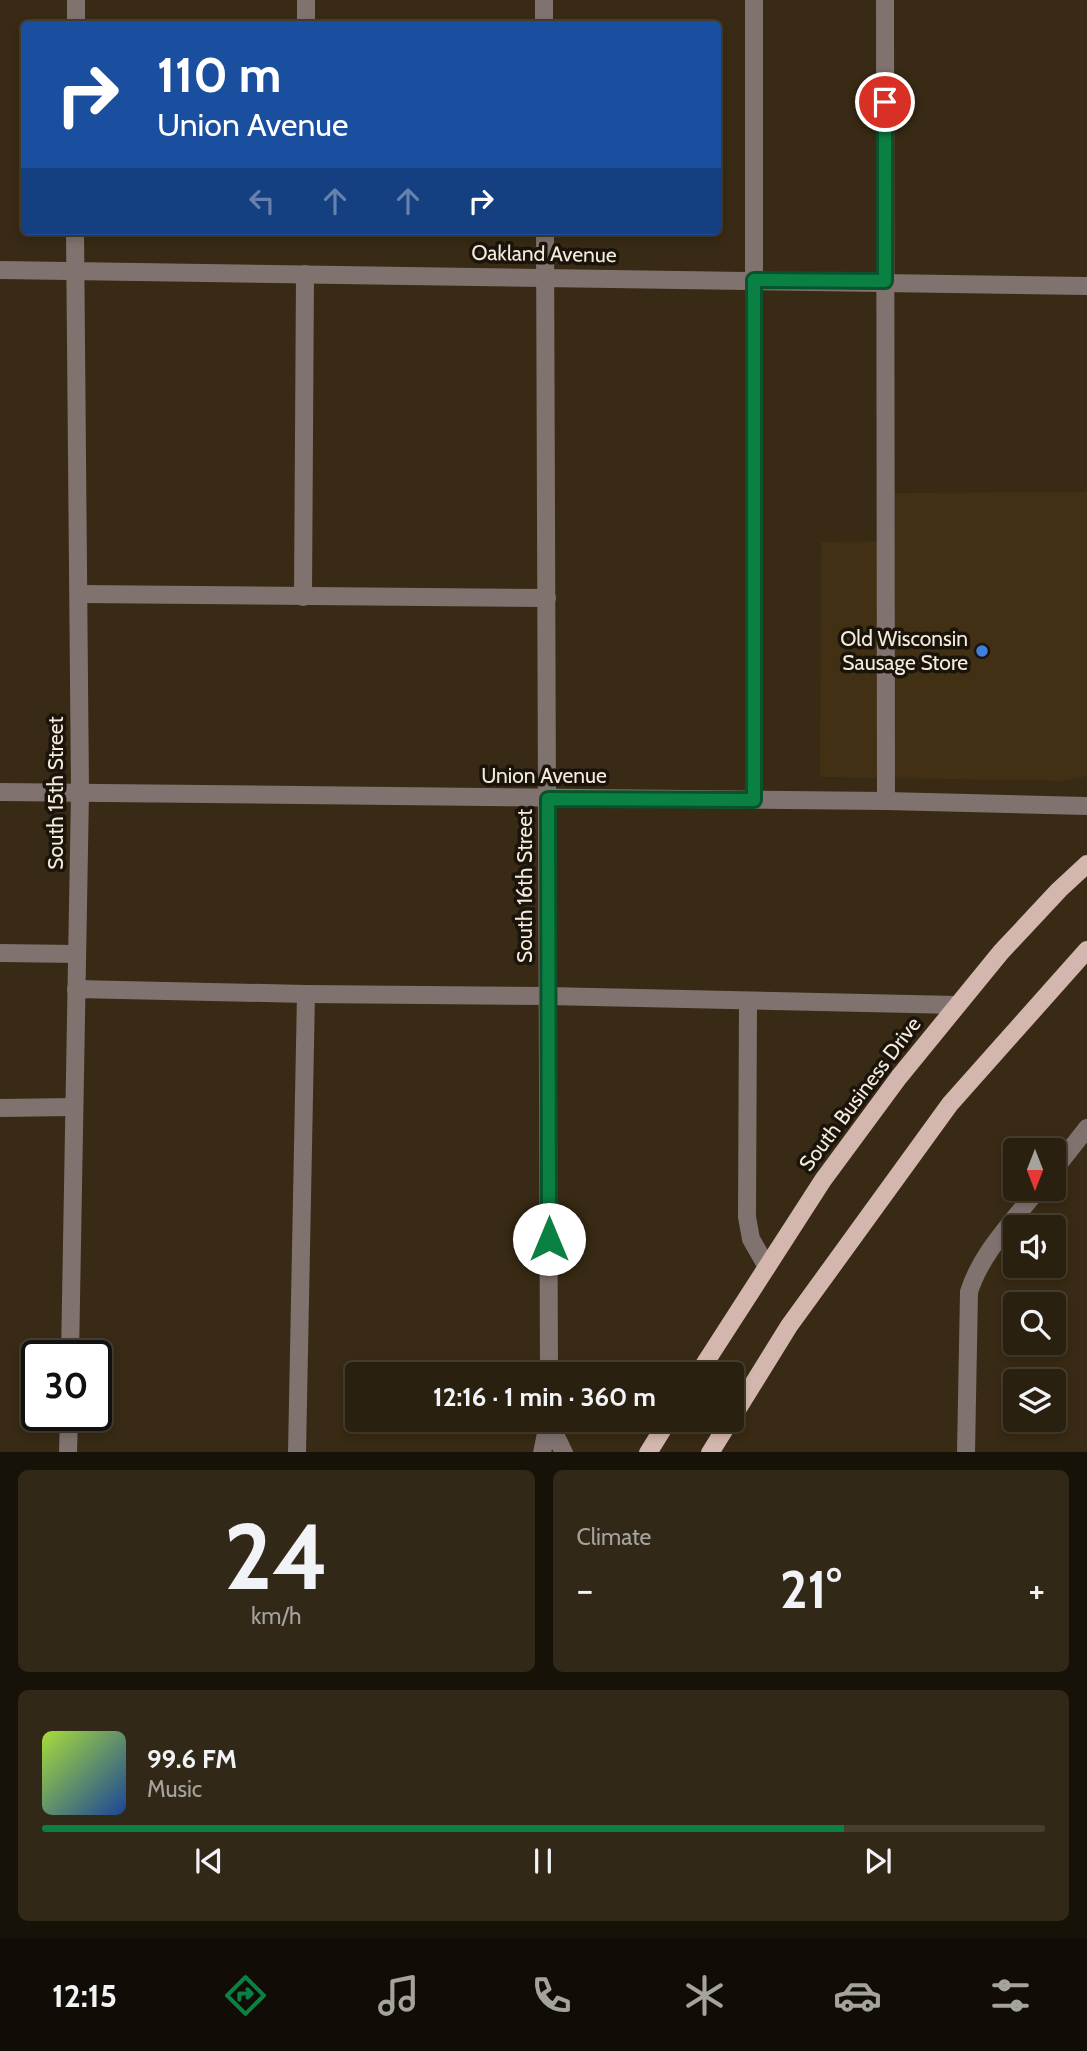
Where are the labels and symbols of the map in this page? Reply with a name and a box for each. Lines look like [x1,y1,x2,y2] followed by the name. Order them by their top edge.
[855,72,915,132] pin
[471,240,617,267] street label: Oakland Avenue
[840,626,968,675] place label: Old Wisconsin Sausage Store
[974,643,990,659] marker: Old Wisconsin Sausage Store
[43,716,68,870] street label: South 15th Street
[481,763,607,788] street label: Union Avenue
[512,809,537,963] street label: South 16th Street
[794,1012,926,1176] street label: South Business Drive
[1003,1138,1066,1200] north arrow
[512,1202,586,1276] position arrow
[21,1340,112,1431] speed limit sign: 30

